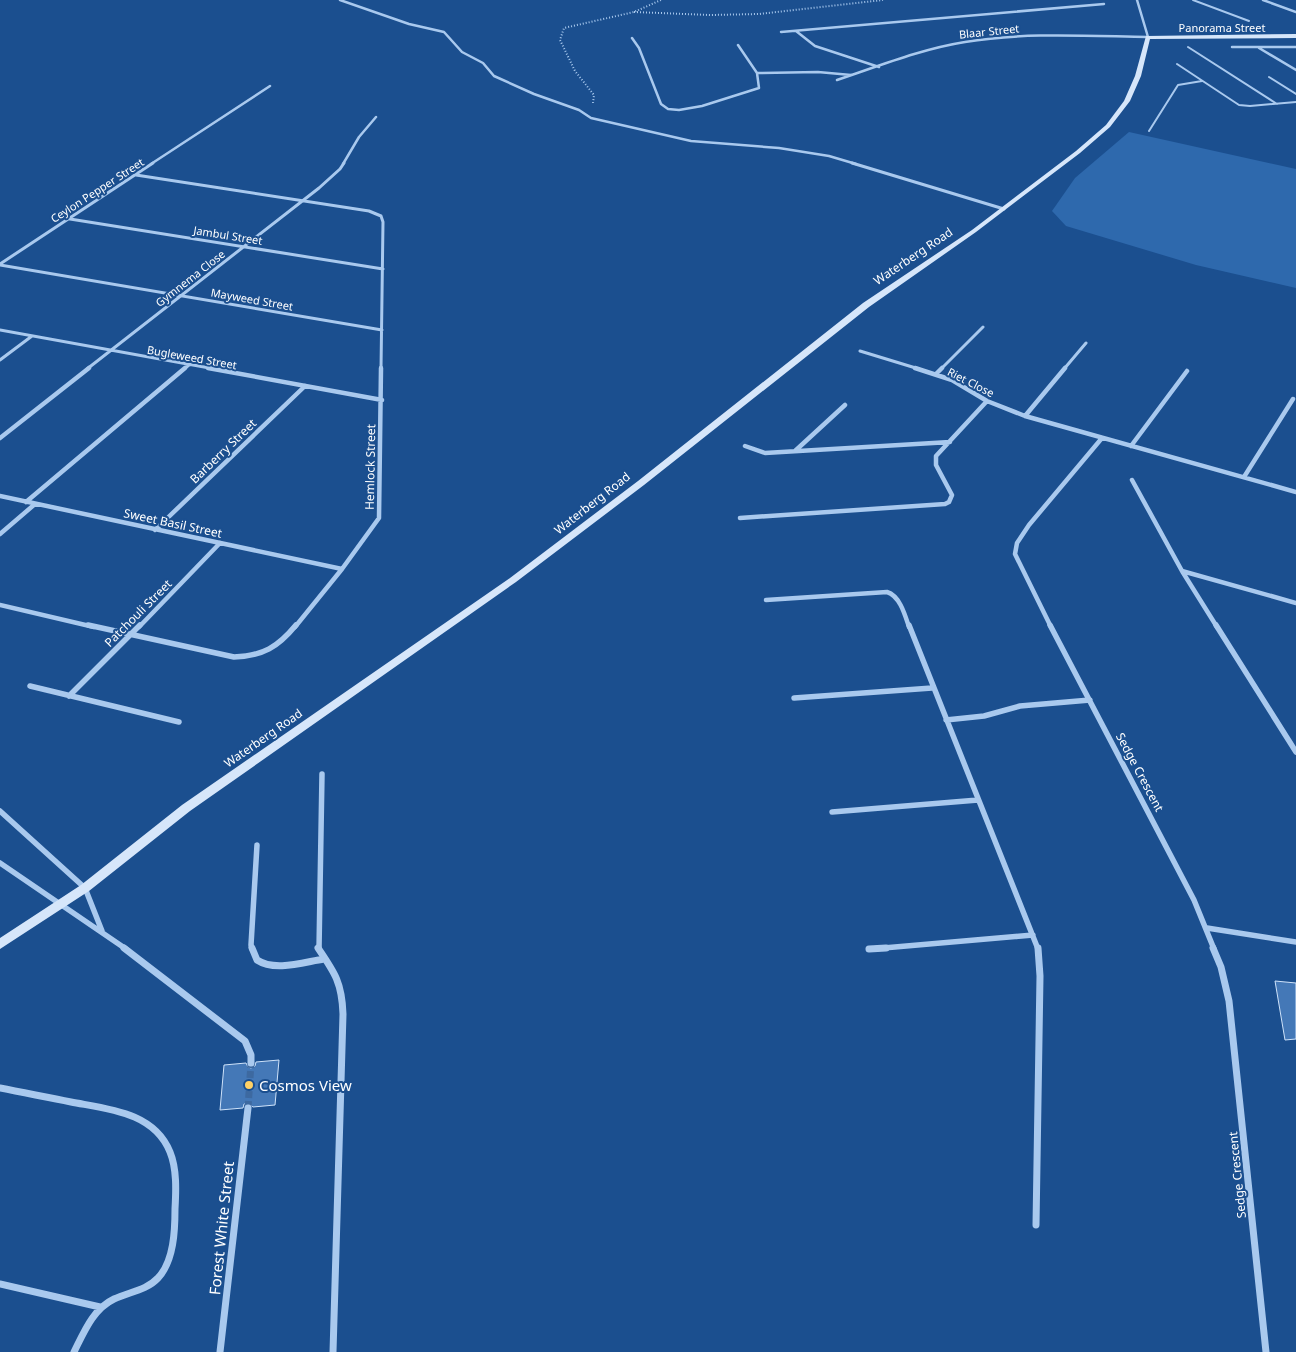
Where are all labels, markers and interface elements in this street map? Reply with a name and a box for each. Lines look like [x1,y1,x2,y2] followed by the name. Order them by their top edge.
[958,20,1020,42] street label: Blaar Street
[1179,20,1265,35] street label: Panorama Street
[47,154,147,226] street label: Ceylon Pepper Street
[192,222,263,248] street label: Jambul Street
[870,223,956,289] street label: Waterberg Road
[152,246,228,310] street label: Gymnema Close
[210,284,294,314] street label: Mayweed Street
[146,342,238,372] street label: Bugleweed Street
[945,364,997,400] street label: Riet Close
[186,414,260,487] street label: Barberry Street
[361,423,379,510] street label: Hemlock Street
[551,468,633,538] street label: Waterberg Road
[122,504,224,542] street label: Sweet Basil Street
[101,575,176,650] street label: Patchouli Street
[220,705,306,771] street label: Waterberg Road
[1112,730,1168,815] street label: Sedge Crescent
[259,1075,352,1095] place label: Cosmos View
[243,1079,255,1091] marker: Cosmos View
[1224,1130,1250,1219] street label: Sedge Crescent
[204,1160,238,1296] street label: Forest White Street

